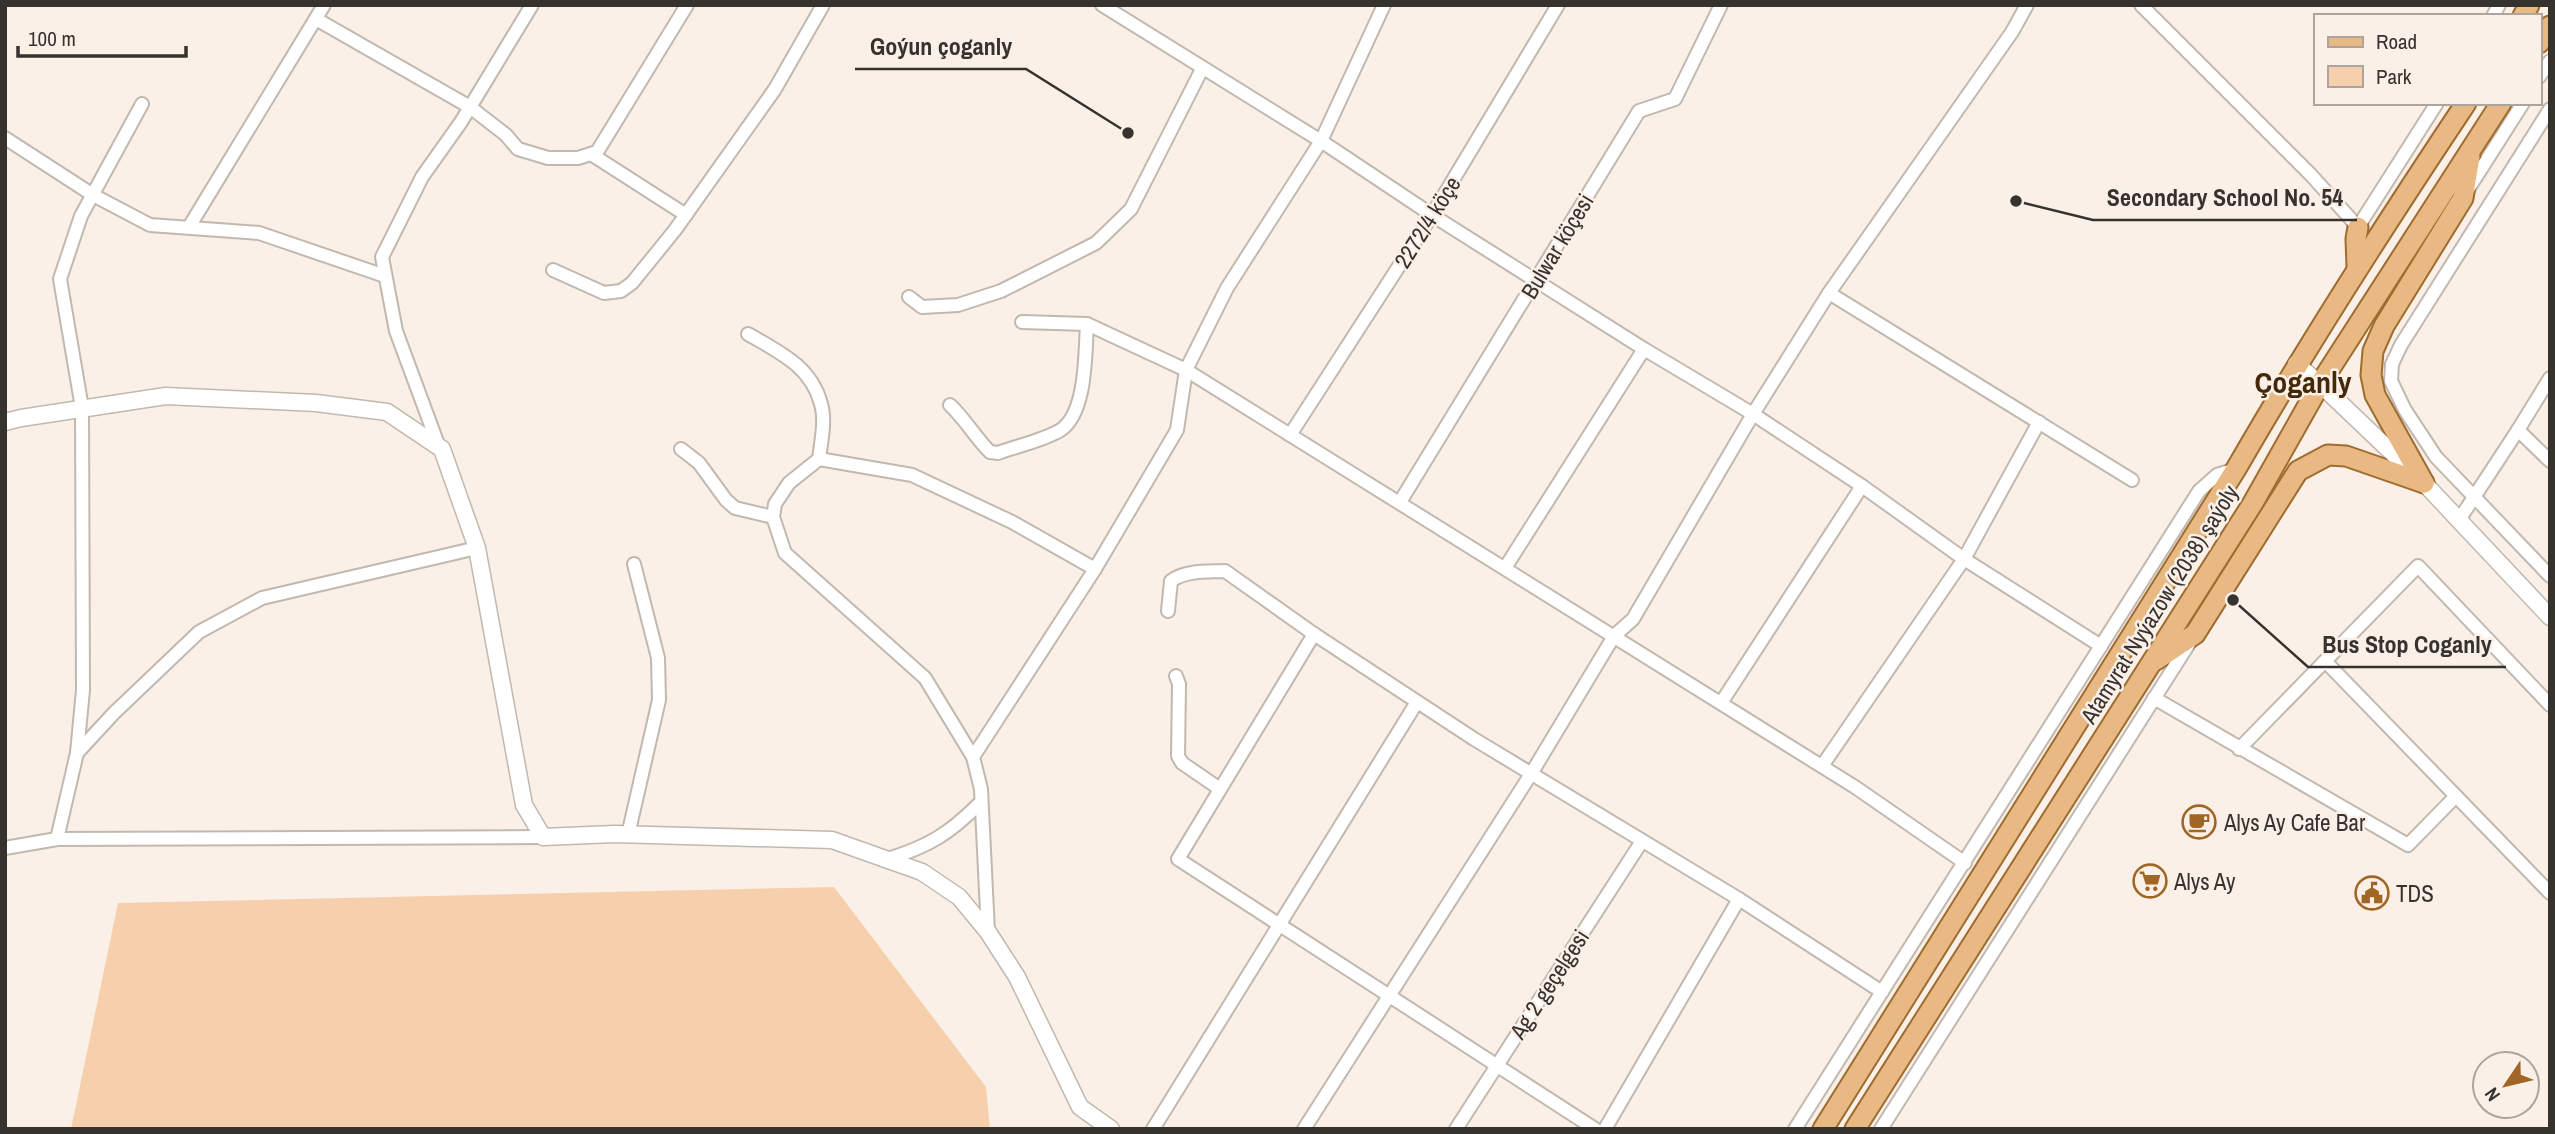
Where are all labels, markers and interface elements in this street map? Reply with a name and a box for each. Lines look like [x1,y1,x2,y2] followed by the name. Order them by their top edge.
[18,14,186,58] scale bar
[2314,14,2541,105] legend
[28,24,76,53] text: 100 m
[855,24,1026,69] callout: Goýun çoganly
[2376,27,2417,56] text: Road
[870,30,1012,62] text: Goýun çoganly
[2376,62,2412,91] text: Park
[1387,170,1467,274] street label: 2272/4 köçe
[2093,175,2357,220] callout: Secondary School No. 54
[2107,181,2343,213] text: Secondary School No. 54
[1513,188,1601,304] street label: Bulwar köçesi
[2254,362,2352,402] district label: Çoganly
[2072,478,2245,730] street label: Atamyrat Nyýazow (2038) şaýoly
[2308,622,2506,667] callout: Bus Stop Coganly
[2322,628,2492,660] text: Bus Stop Coganly
[2180,803,2218,841] cafe icon: Alys Ay Cafe Bar
[2223,807,2366,838] place label: Alys Ay Cafe Bar
[2131,862,2169,900] supermarket icon: Alys Ay
[2173,866,2236,897] place label: Alys Ay
[2353,874,2391,912] public building icon: TDS
[2396,878,2434,909] place label: TDS
[1501,923,1596,1046] street label: Ag 2 geçelgesi
[2471,1050,2541,1120] north arrow
[2478,1083,2506,1107] text: N

